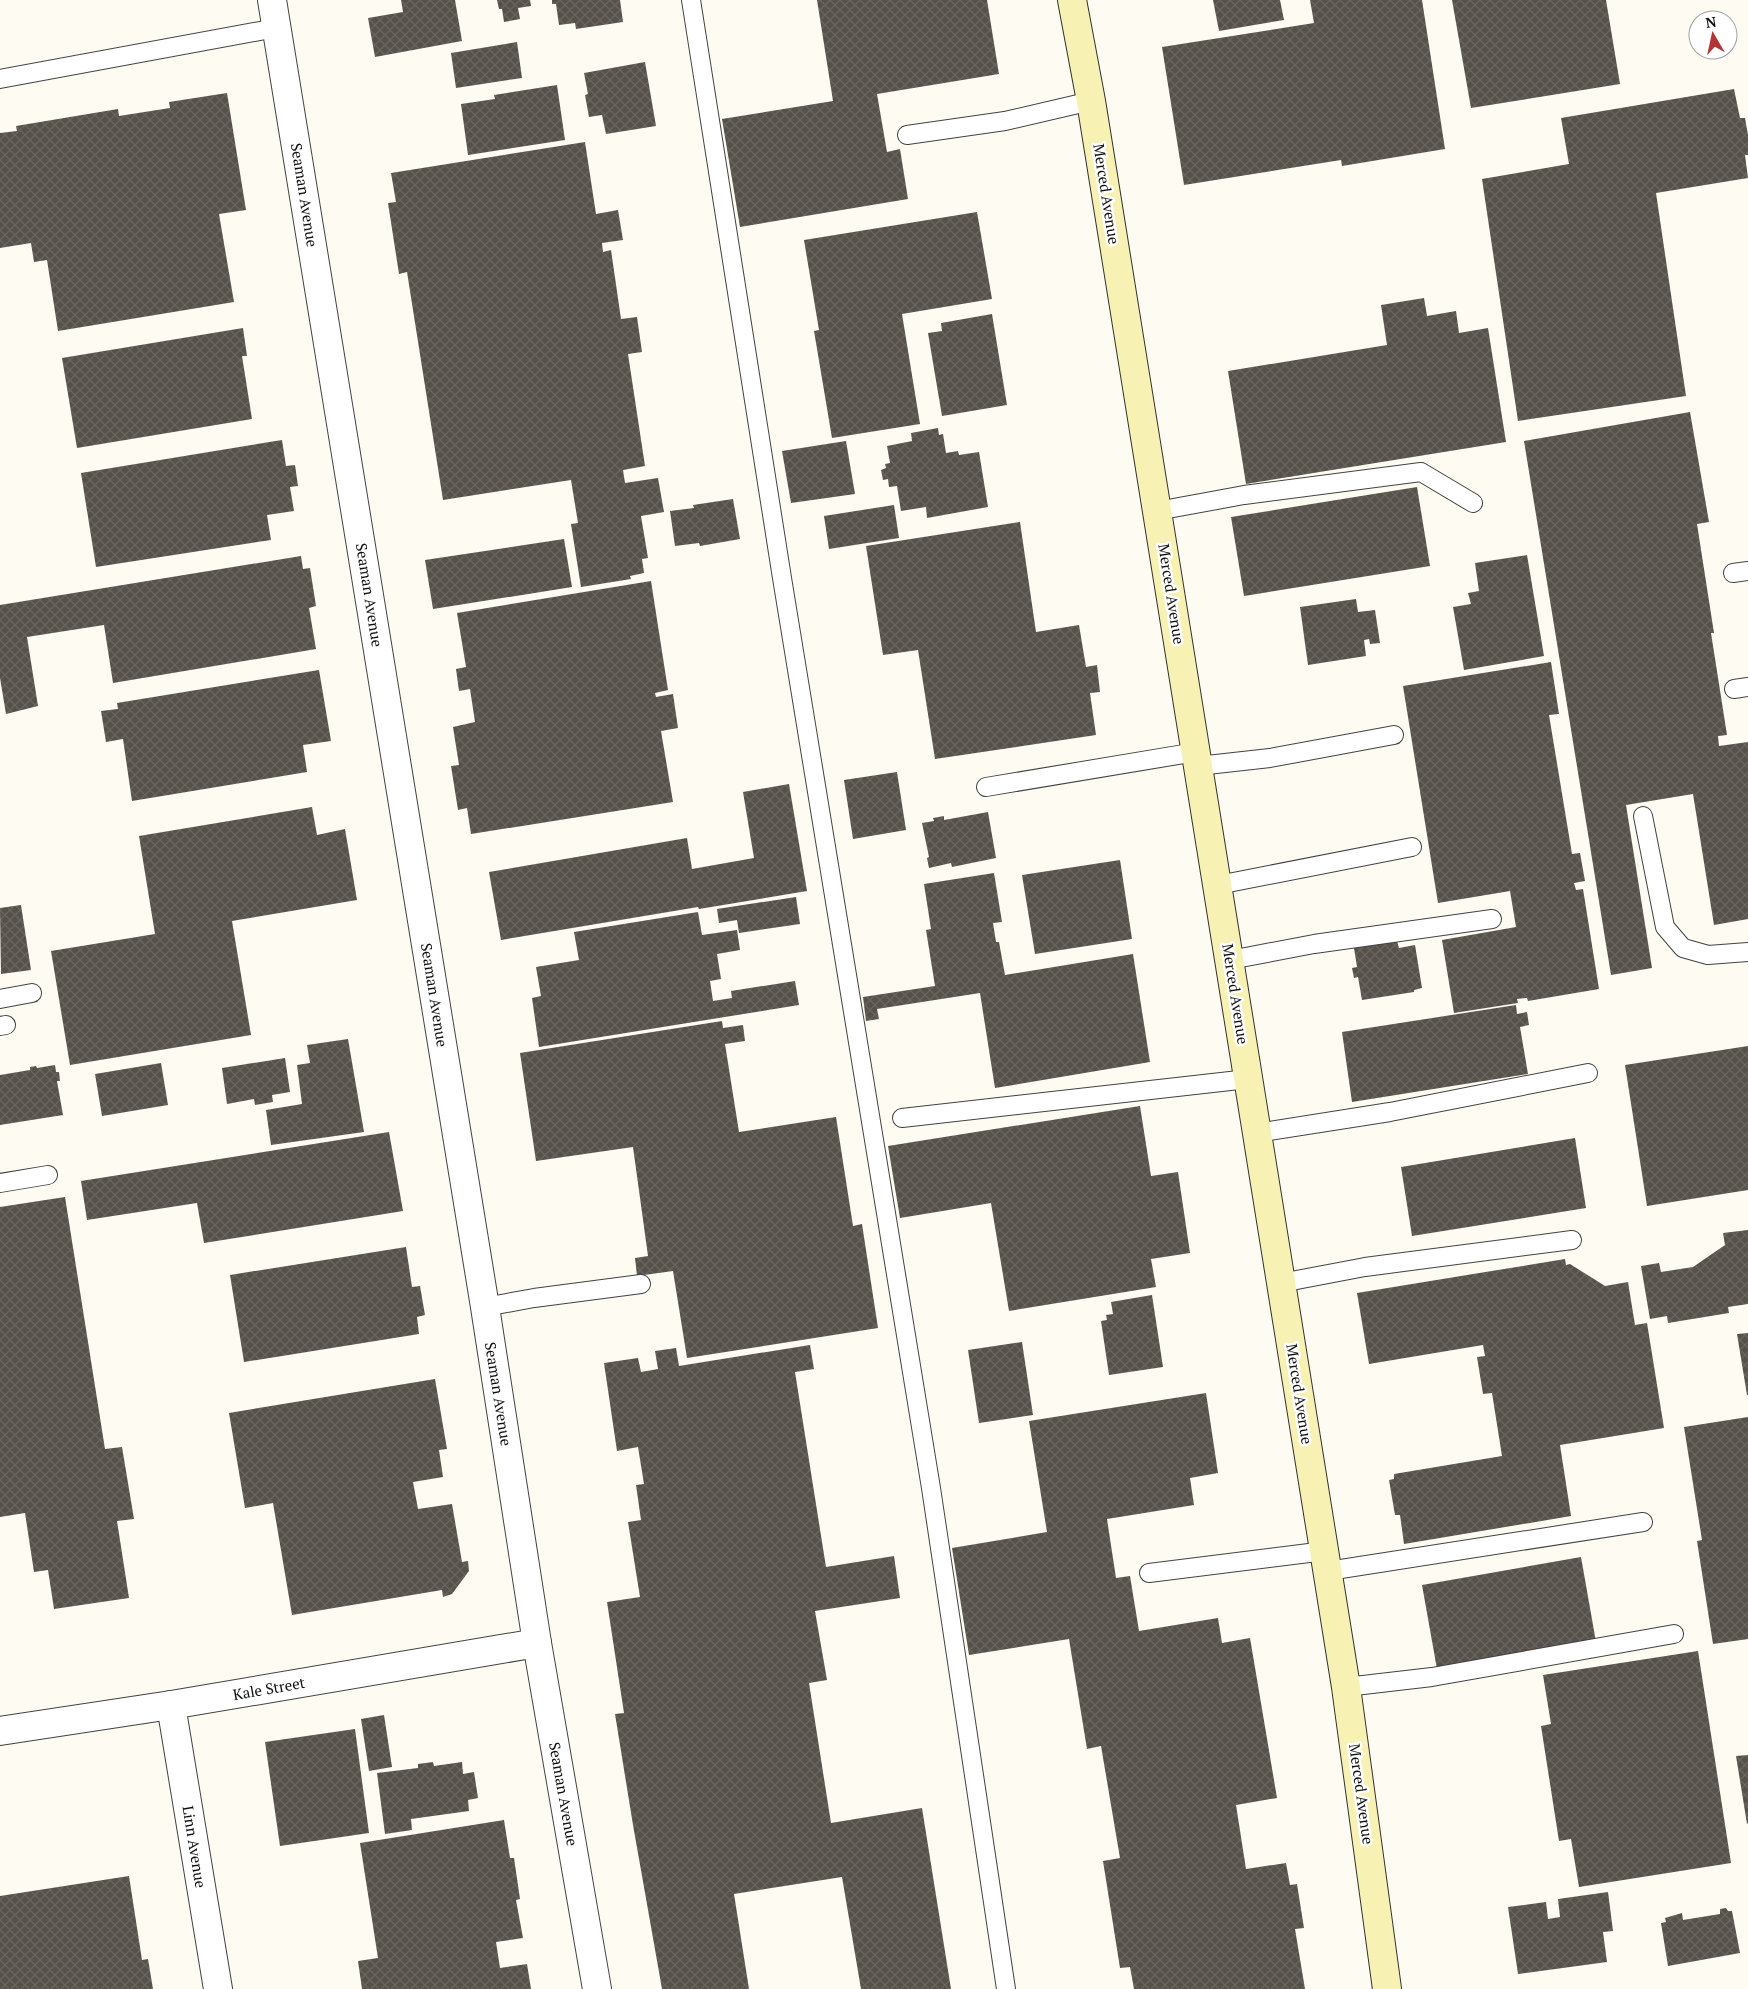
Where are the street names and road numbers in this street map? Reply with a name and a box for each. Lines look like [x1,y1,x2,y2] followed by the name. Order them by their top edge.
[287,141,323,248] street label: Seaman Avenue
[1089,142,1125,245] street label: Merced Avenue
[352,541,388,648] street label: Seaman Avenue
[1154,542,1190,645] street label: Merced Avenue
[417,941,453,1048] street label: Seaman Avenue
[1218,942,1254,1045] street label: Merced Avenue
[481,1340,517,1447] street label: Seaman Avenue
[1282,1342,1318,1445] street label: Merced Avenue
[231,1672,307,1704] street label: Kale Street
[545,1740,583,1847] street label: Seaman Avenue
[1345,1742,1379,1845] street label: Merced Avenue
[179,1804,211,1889] street label: Linn Avenue

